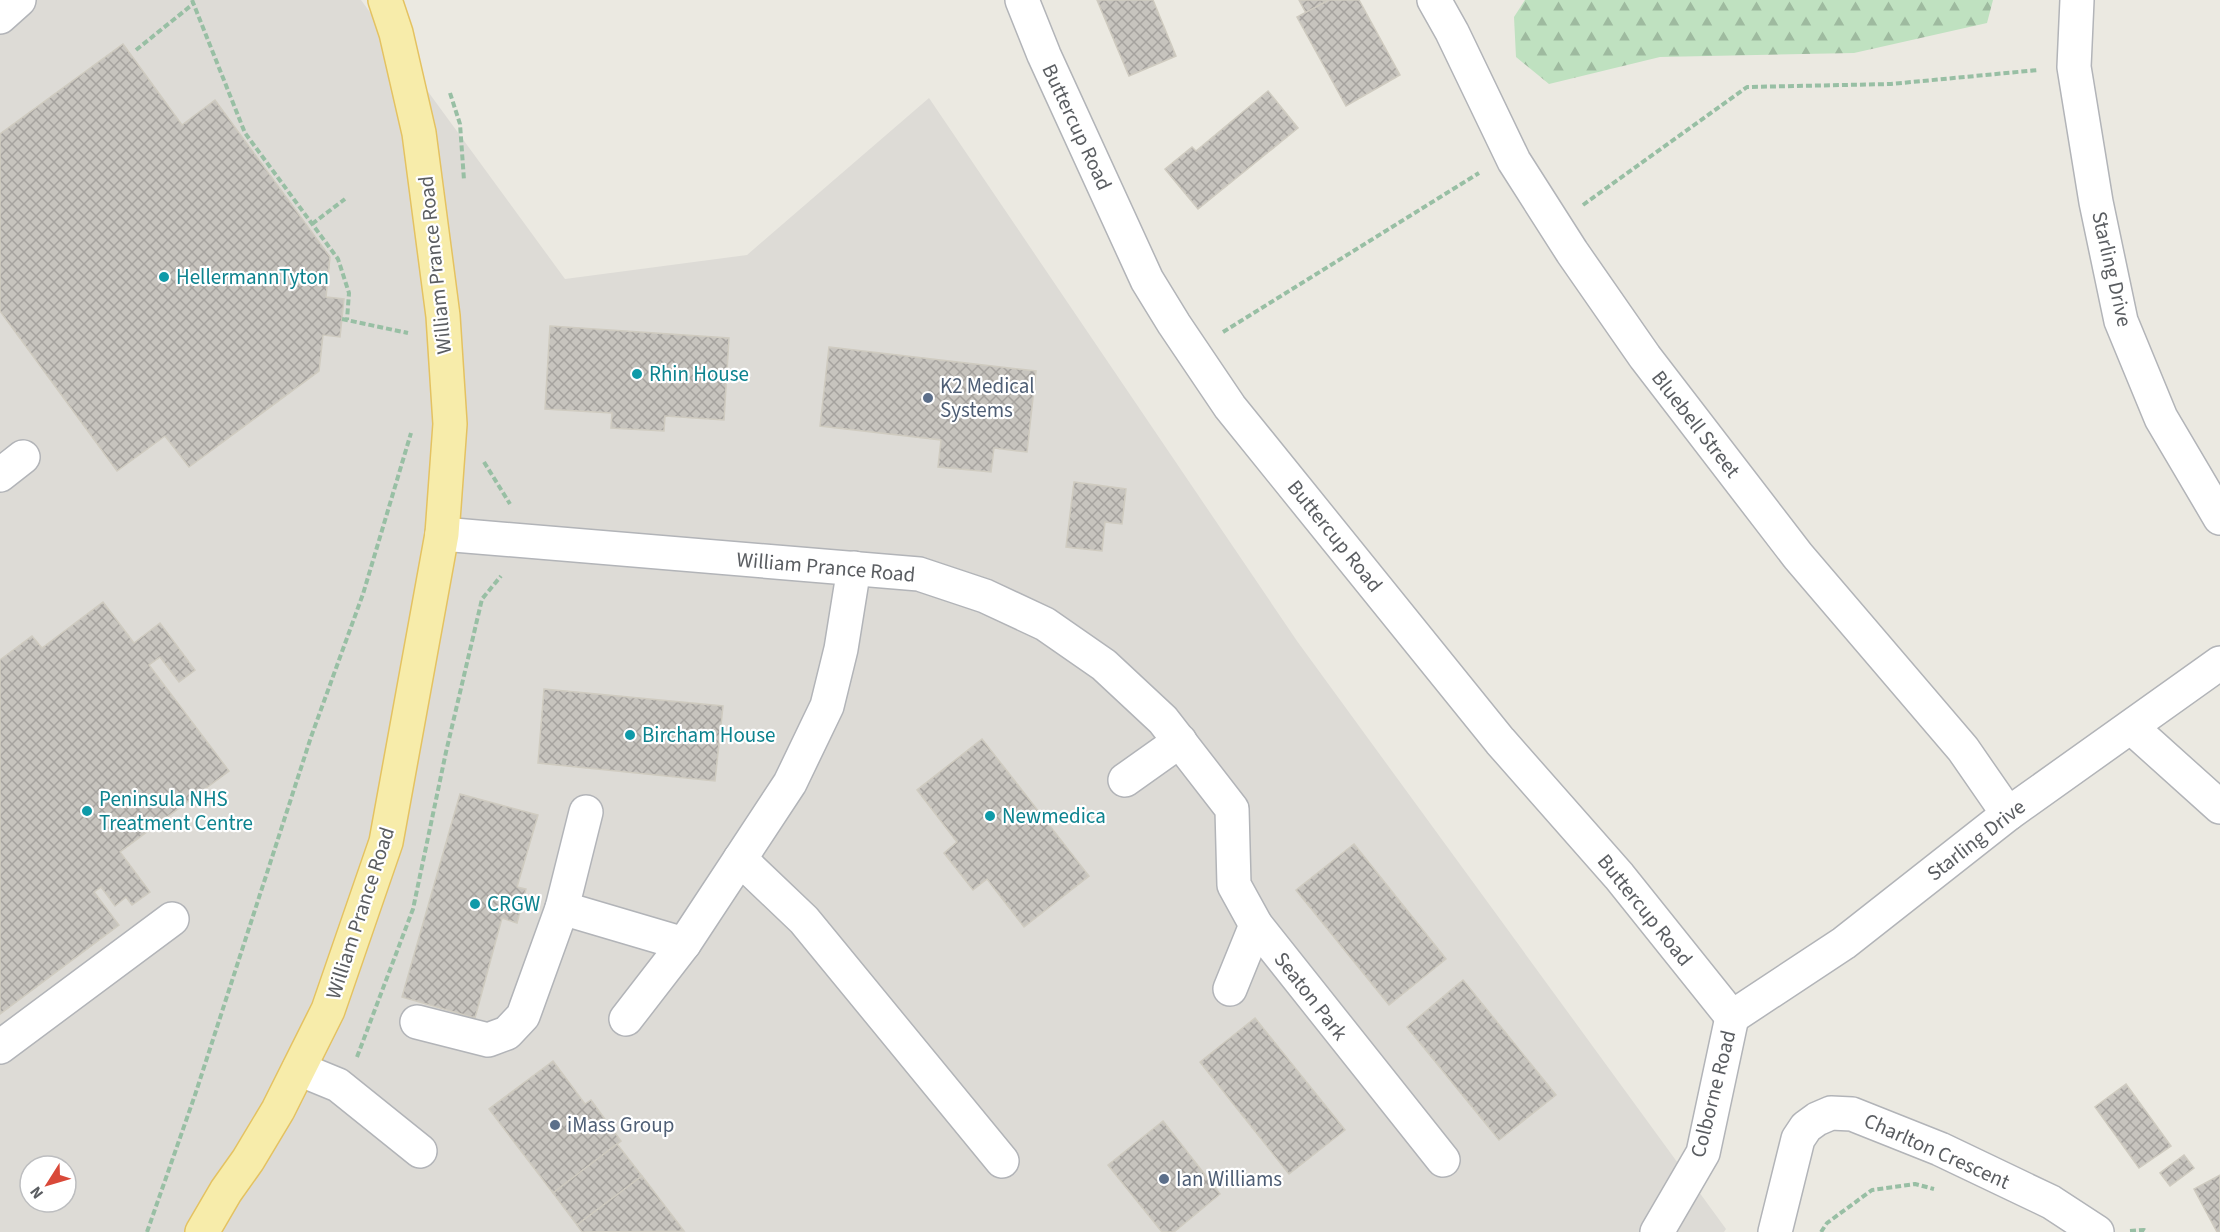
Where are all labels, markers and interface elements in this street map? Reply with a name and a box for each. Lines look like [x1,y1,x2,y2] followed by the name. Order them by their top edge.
[1035,59,1119,195] street label: Buttercup Road
[411,174,459,356] street label: William Prance Road
[2084,208,2140,330] street label: Starling Drive
[176,262,329,292] place label: HellermannTyton
[157,270,171,284] marker: HellermannTyton
[649,359,749,389] place label: Rhin House
[1644,364,1748,484] street label: Bluebell Street
[630,367,644,381] marker: Rhin House
[940,371,1035,425] place label: K2 Medical Systems
[921,391,935,405] marker: K2 Medical Systems
[1280,473,1390,599] street label: Buttercup Road
[735,544,917,590] street label: William Prance Road
[642,720,776,750] place label: Bircham House
[623,728,637,742] marker: Bircham House
[99,784,253,838] place label: Peninsula NHS Treatment Centre
[1920,792,2032,888] street label: Starling Drive
[1002,801,1106,831] place label: Newmedica
[80,804,94,818] marker: Peninsula NHS Treatment Centre
[983,809,997,823] marker: Newmedica
[318,823,402,1003] street label: William Prance Road
[1590,847,1700,973] street label: Buttercup Road
[487,889,541,919] place label: CRGW
[468,897,482,911] marker: CRGW
[1267,945,1355,1047] street label: Seaton Park
[1683,1027,1743,1161] street label: Colborne Road
[1859,1105,2015,1197] street label: Charlton Crescent
[567,1110,674,1140] place label: iMass Group
[548,1118,562,1132] marker: iMass Group
[18,1154,78,1214] north arrow
[1176,1164,1282,1194] place label: Ian Williams
[1157,1172,1171,1186] marker: Ian Williams
[25,1182,49,1203] text: N

